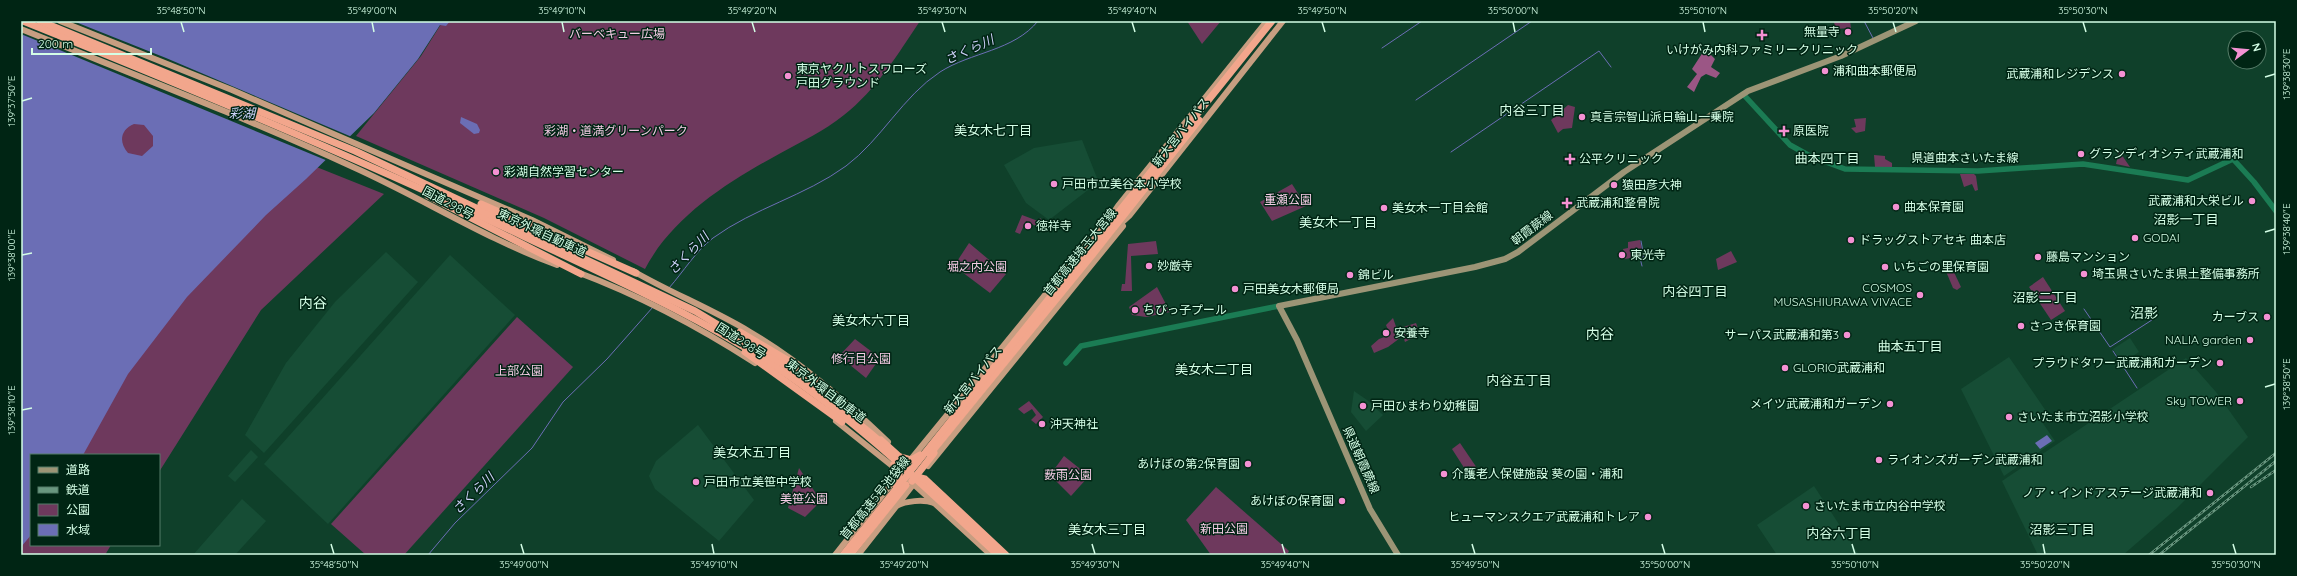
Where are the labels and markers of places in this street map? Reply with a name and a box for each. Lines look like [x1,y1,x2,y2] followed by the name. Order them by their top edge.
[1804,24,1840,39] place label: 無量寺
[1843,27,1853,37] marker: 無量寺
[1756,29,1768,41] marker: いけがみ内科ファミリークリニック
[1666,42,1858,57] place label: いけがみ内科ファミリークリニック
[796,61,927,90] place label: 東京ヤクルトスワローズ 戸田グラウンド
[1833,63,1917,78] place label: 浦和曲本郵便局
[1820,66,1830,76] marker: 浦和曲本郵便局
[2006,66,2114,81] place label: 武蔵浦和レジデンス
[2117,69,2127,79] marker: 武蔵浦和レジデンス
[783,71,793,81] marker: 東京ヤクルトスワローズ 戸田グラウンド
[1590,109,1734,124] place label: 真言宗智山派日輪山一乗院
[1577,112,1587,122] marker: 真言宗智山派日輪山一乗院
[1793,123,1829,138] place label: 原医院
[1778,125,1790,137] marker: 原医院
[2089,146,2243,161] place label: グランディオシティ武蔵浦和
[2076,149,2086,159] marker: グランディオシティ武蔵浦和
[1579,151,1663,166] place label: 公平クリニック
[1564,153,1576,165] marker: 公平クリニック
[504,164,624,179] place label: 彩湖自然学習センター
[491,167,501,177] marker: 彩湖自然学習センター
[1062,176,1182,191] place label: 戸田市立美谷本小学校
[1622,177,1682,192] place label: 猿田彦大神
[1049,179,1059,189] marker: 戸田市立美谷本小学校
[1609,180,1619,190] marker: 猿田彦大神
[2148,193,2244,208] place label: 武蔵浦和大栄ビル
[1576,195,1660,210] place label: 武蔵浦和整骨院
[2247,196,2257,206] marker: 武蔵浦和大栄ビル
[1561,197,1573,209] marker: 武蔵浦和整骨院
[1904,199,1964,214] place label: 曲本保育園
[1392,200,1488,215] place label: 美女木一丁目会館
[1891,202,1901,212] marker: 曲本保育園
[1379,203,1389,213] marker: 美女木一丁目会館
[1036,218,1072,233] place label: 徳祥寺
[1023,221,1033,231] marker: 徳祥寺
[2143,230,2180,245] place label: GODAI
[1859,232,2006,247] place label: ドラッグストアセキ 曲本店
[2130,233,2140,243] marker: GODAI
[1846,235,1856,245] marker: ドラッグストアセキ 曲本店
[1630,247,1666,262] place label: 東光寺
[2046,249,2130,264] place label: 藤島マンション
[1617,250,1627,260] marker: 東光寺
[2033,252,2043,262] marker: 藤島マンション
[1157,258,1193,273] place label: 妙厳寺
[1893,259,1989,274] place label: いちごの里保育園
[1144,261,1154,271] marker: 妙厳寺
[1880,262,1890,272] marker: いちごの里保育園
[2092,266,2260,281] place label: 埼玉県さいたま県土整備事務所
[1358,267,1394,282] place label: 錦ビル
[2079,269,2089,279] marker: 埼玉県さいたま県土整備事務所
[1345,270,1355,280] marker: 錦ビル
[1773,280,1912,309] place label: COSMOS MUSASHIURAWA VIVACE
[1243,281,1339,296] place label: 戸田美女木郵便局
[1230,284,1240,294] marker: 戸田美女木郵便局
[1915,290,1925,300] marker: COSMOS MUSASHIURAWA VIVACE
[1143,302,1227,317] place label: ちびっ子プール
[1130,305,1140,315] marker: ちびっ子プール
[2212,309,2259,324] place label: カーブス
[2262,312,2272,322] marker: カーブス
[2029,318,2101,333] place label: さつき保育園
[2016,321,2026,331] marker: さつき保育園
[1394,325,1430,340] place label: 安養寺
[1725,327,1839,342] place label: サーパス武蔵浦和第3
[1381,328,1391,338] marker: 安養寺
[1842,330,1852,340] marker: サーパス武蔵浦和第3
[2165,332,2242,347] place label: NALIA garden
[2245,335,2255,345] marker: NALIA garden
[2032,355,2212,370] place label: プラウドタワー武蔵浦和ガーデン
[2215,358,2225,368] marker: プラウドタワー武蔵浦和ガーデン
[1793,360,1885,375] place label: GLORIO武蔵浦和
[1780,363,1790,373] marker: GLORIO武蔵浦和
[2166,393,2232,408] place label: Sky TOWER
[1750,396,1882,411] place label: メイツ武蔵浦和ガーデン
[2235,396,2245,406] marker: Sky TOWER
[1371,398,1479,413] place label: 戸田ひまわり幼稚園
[1885,399,1895,409] marker: メイツ武蔵浦和ガーデン
[1358,401,1368,411] marker: 戸田ひまわり幼稚園
[2017,409,2149,424] place label: さいたま市立沼影小学校
[2004,412,2014,422] marker: さいたま市立沼影小学校
[1050,416,1098,431] place label: 沖天神社
[1037,419,1047,429] marker: 沖天神社
[1887,452,2043,467] place label: ライオンズガーデン武蔵浦和
[1874,455,1884,465] marker: ライオンズガーデン武蔵浦和
[1137,456,1240,471] place label: あけぼの第2保育園
[1243,459,1253,469] marker: あけぼの第2保育園
[1452,466,1623,481] place label: 介護老人保健施設 葵の園・浦和
[1439,469,1449,479] marker: 介護老人保健施設 葵の園・浦和
[704,474,812,489] place label: 戸田市立美笹中学校
[691,477,701,487] marker: 戸田市立美笹中学校
[2022,485,2202,500] place label: ノア・インドアステージ武蔵浦和
[2205,488,2215,498] marker: ノア・インドアステージ武蔵浦和
[1250,493,1334,508] place label: あけぼの保育園
[1337,496,1347,506] marker: あけぼの保育園
[1814,498,1946,513] place label: さいたま市立内谷中学校
[1801,501,1811,511] marker: さいたま市立内谷中学校
[1448,509,1640,524] place label: ヒューマンスクエア武蔵浦和トレア
[1643,512,1653,522] marker: ヒューマンスクエア武蔵浦和トレア

